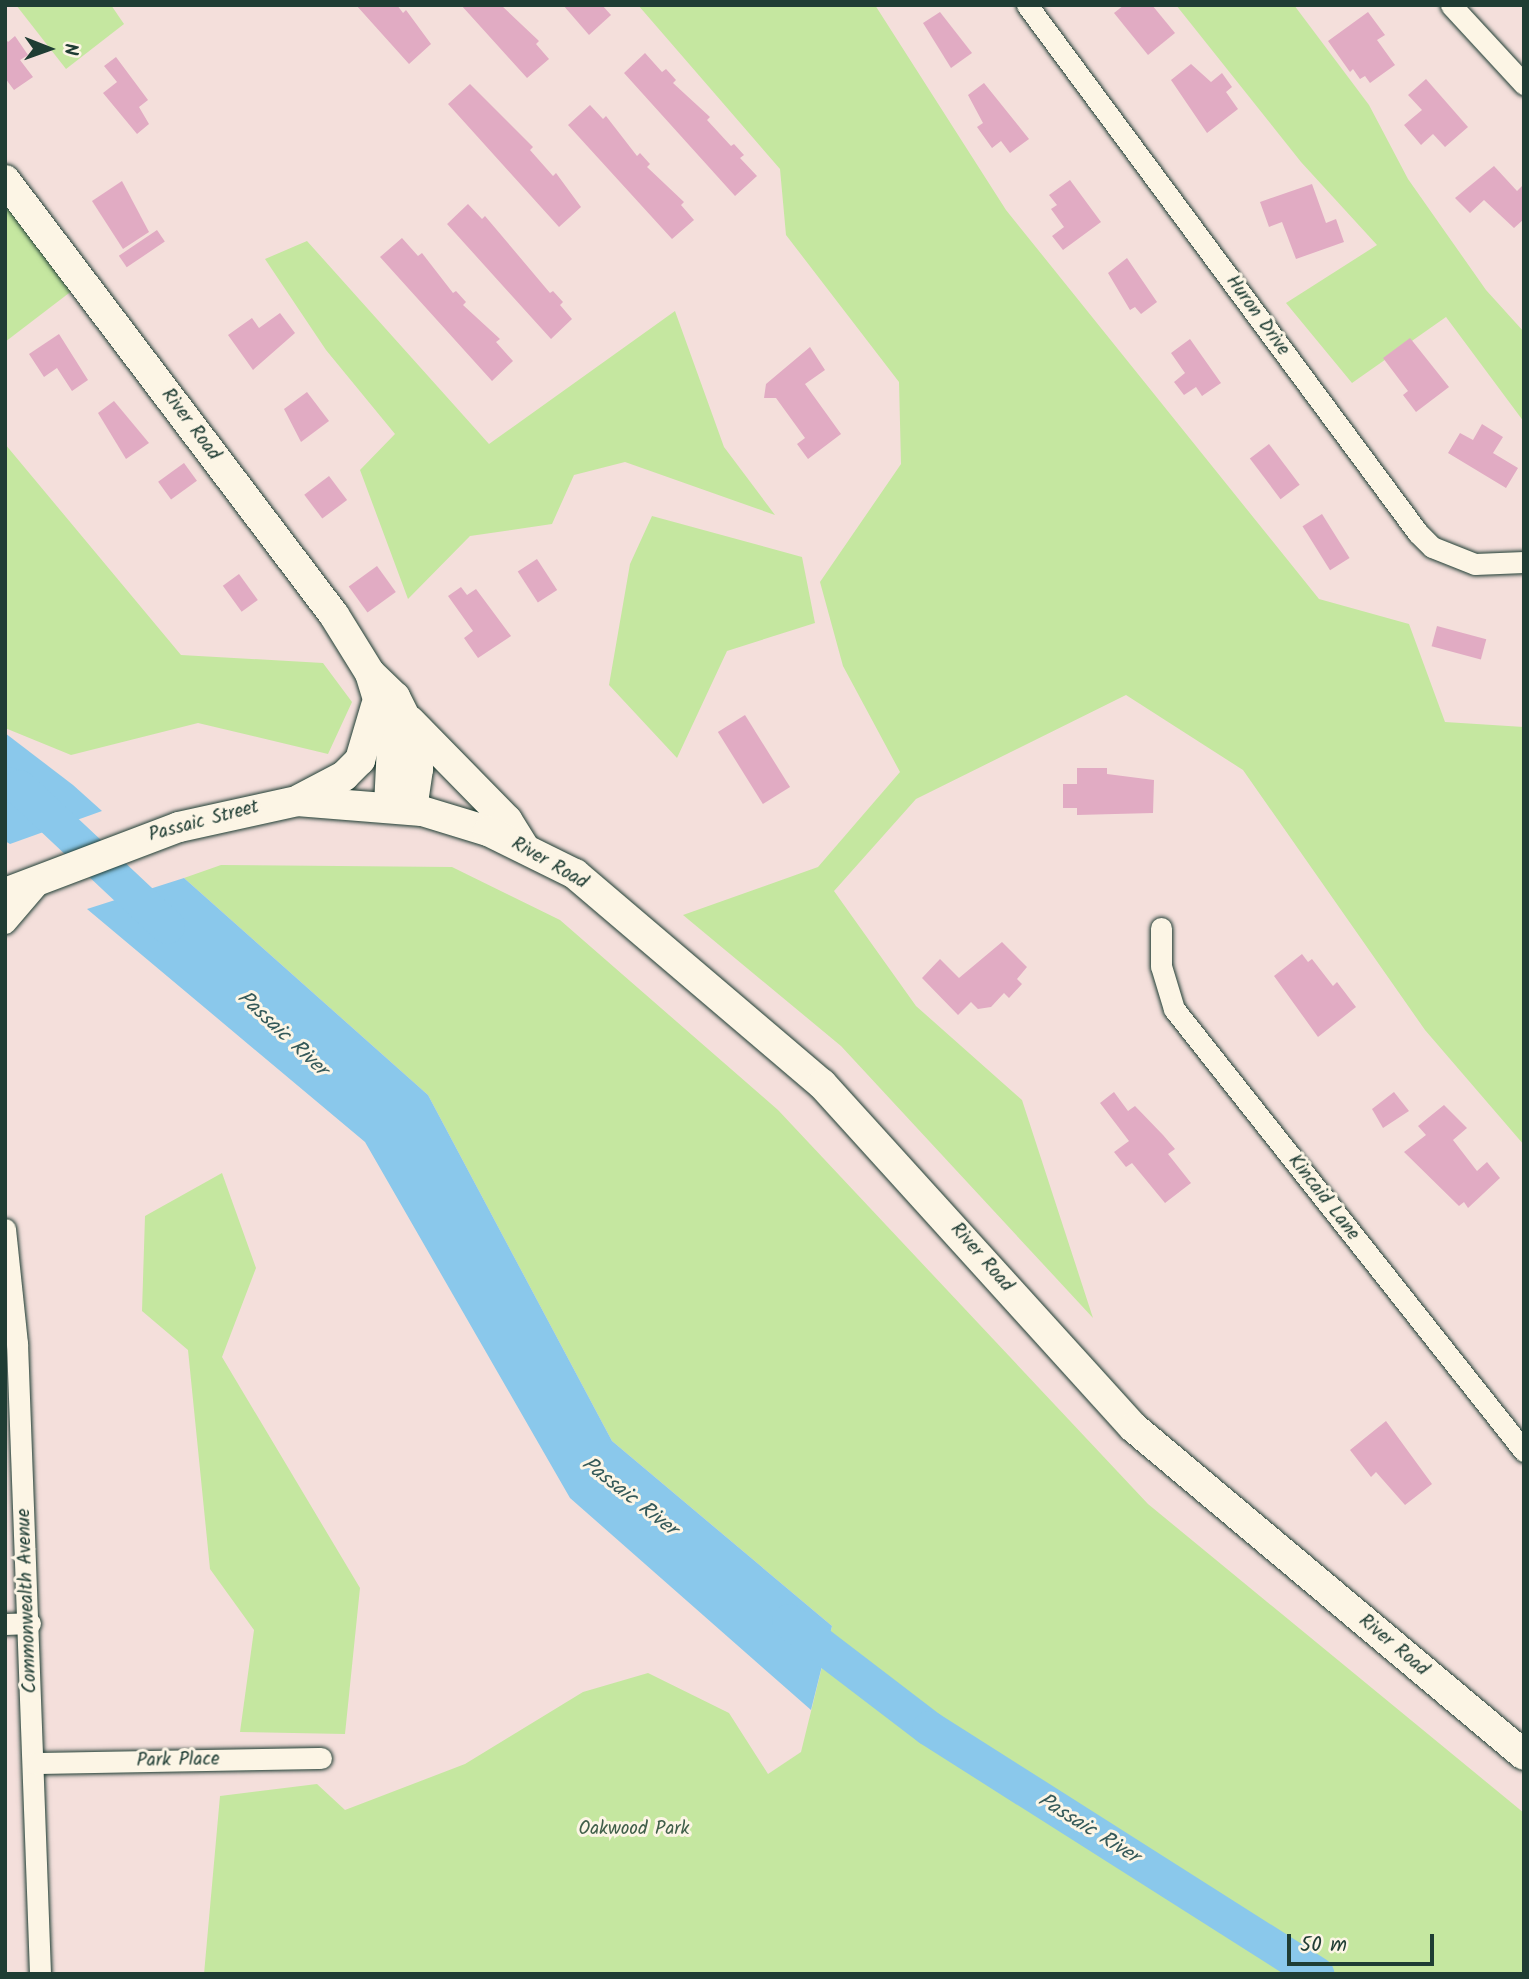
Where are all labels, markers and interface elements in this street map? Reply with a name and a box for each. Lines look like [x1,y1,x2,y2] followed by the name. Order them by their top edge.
[14,14,84,84] north arrow
[55,43,85,56] text: N
[1220,271,1294,361] street label: Huron Drive
[156,385,224,465] street label: River Road
[146,796,262,848] street label: Passaic Street
[507,833,591,895] street label: River Road
[232,986,332,1082] water label: Passaic River
[1282,1150,1364,1246] street label: Kincaid Lane
[945,1219,1017,1297] street label: River Road
[576,1452,682,1542] water label: Passaic River
[13,1508,43,1694] street label: Commonwealth Avenue
[1353,1610,1433,1682] street label: River Road
[136,1749,220,1773] street label: Park Place
[1033,1788,1143,1870] water label: Passaic River
[579,1819,689,1841] park label: Oakwood Park
[1291,1920,1438,1964] scale bar
[1300,1929,1347,1962] text: 50 m

